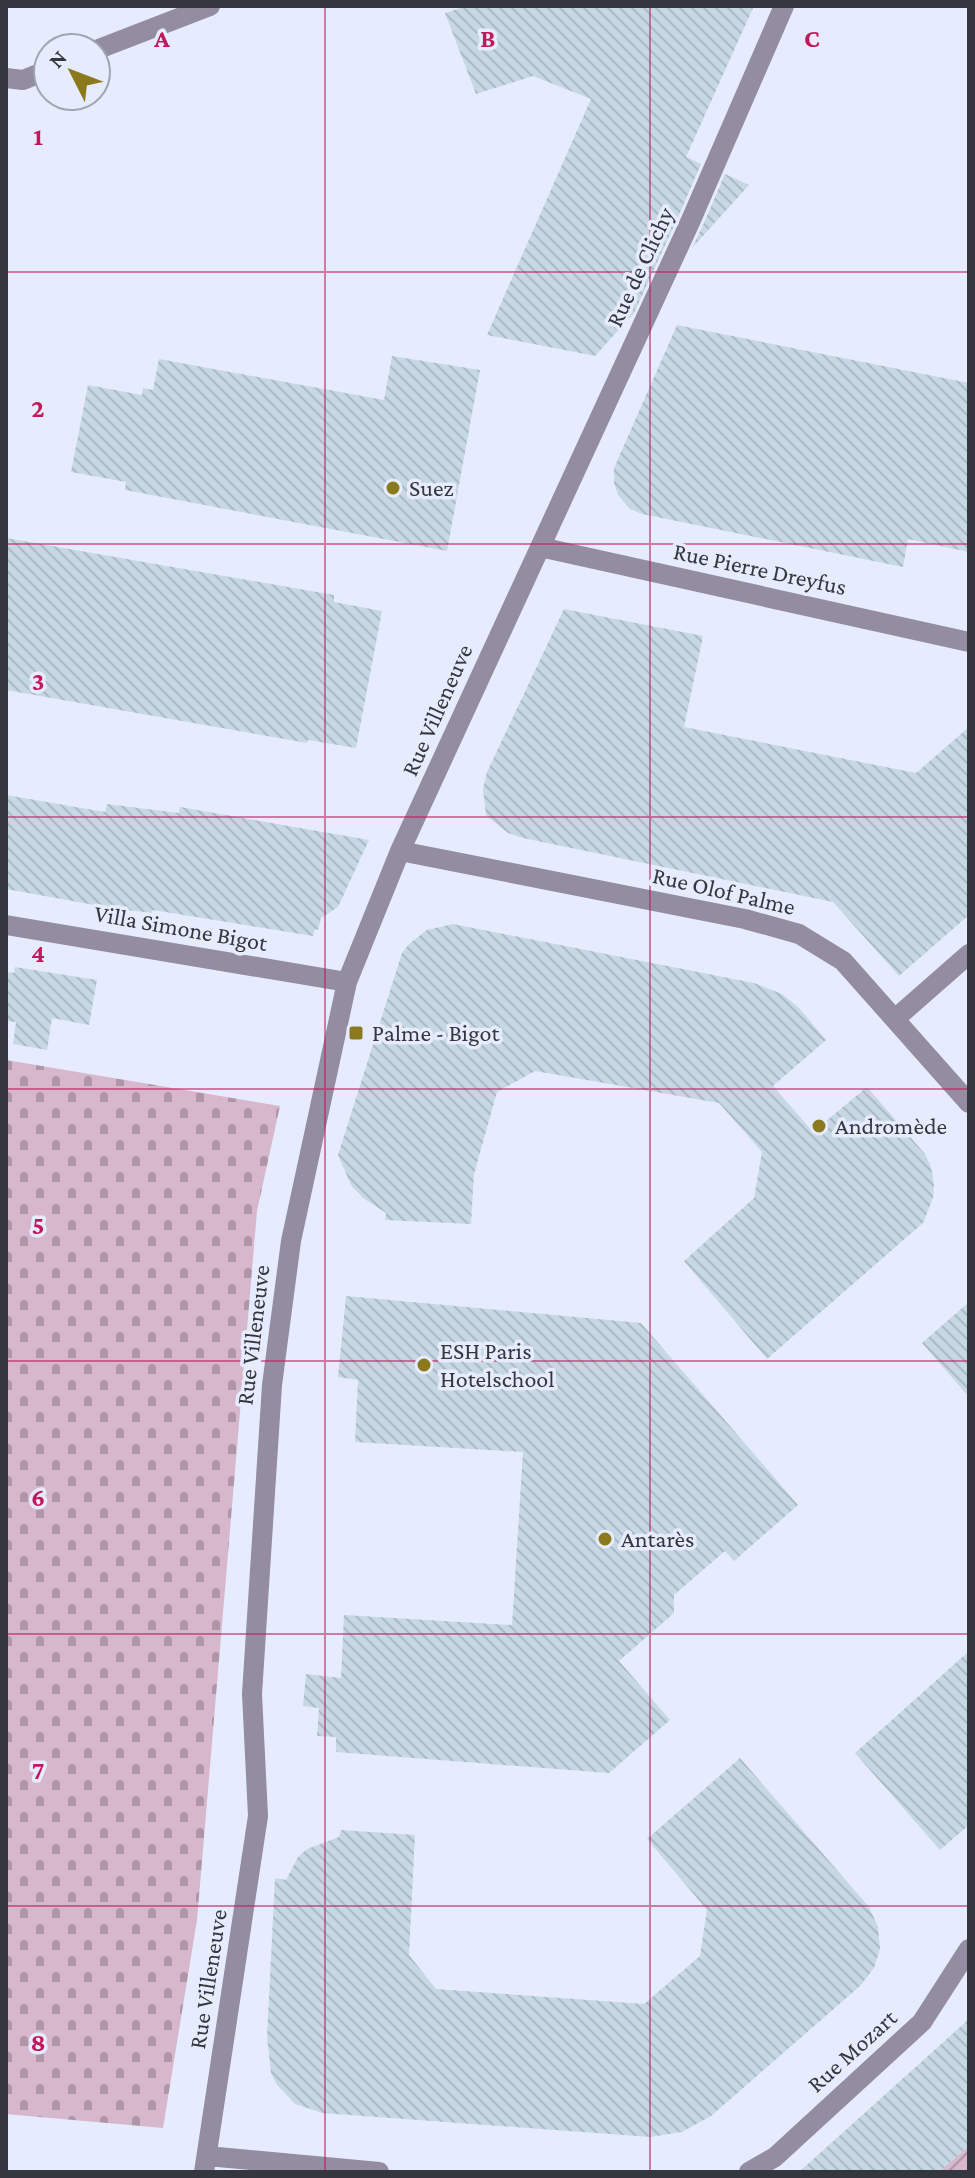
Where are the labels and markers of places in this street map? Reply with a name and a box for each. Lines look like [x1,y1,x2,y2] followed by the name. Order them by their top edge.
[409,474,454,501] place label: Suez
[384,479,402,497] marker: Suez
[372,1019,500,1046] place label: Palme - Bigot
[347,1024,365,1042] marker: Palme - Bigot
[835,1112,947,1139] place label: Andromède
[810,1117,828,1135] marker: Andromède
[440,1337,555,1392] place label: ESH Paris Hotelschool
[415,1356,433,1374] marker: ESH Paris Hotelschool
[621,1525,694,1552] place label: Antarès
[596,1530,614,1548] marker: Antarès

